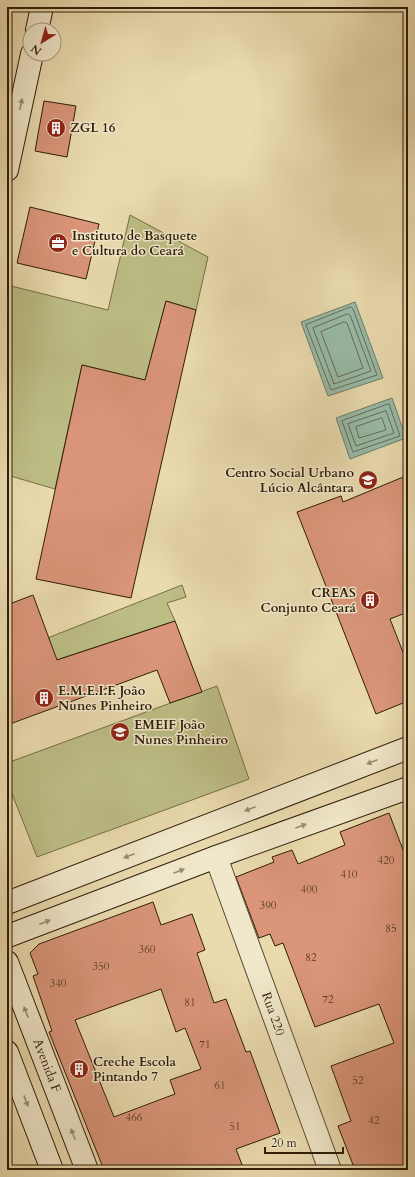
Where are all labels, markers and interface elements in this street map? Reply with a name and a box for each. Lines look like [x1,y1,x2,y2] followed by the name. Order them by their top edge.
[22,22,62,62] north arrow
[28,40,45,58] text: N
[19,98,25,110] one-way arrow
[45,117,67,139] building icon: ZGL 16
[70,119,116,137] place label: ZGL 16
[72,227,197,260] place label: Instituto de Basquete e Cultura do Ceará
[47,232,69,254] office icon: Instituto de Basquete e Cultura do Ceará
[225,464,355,497] place label: Centro Social Urbano Lúcio Alcântara
[357,469,379,491] school or university icon: Centro Social Urbano Lúcio Alcântara
[261,584,357,617] place label: CREAS Conjunto Ceará
[359,589,381,611] building icon: CREAS Conjunto Ceará
[58,682,153,715] place label: E.M.E.I.F. João Nunes Pinheiro
[33,687,55,709] building icon: E.M.E.I.F. João Nunes Pinheiro
[134,716,229,749] place label: EMEIF João Nunes Pinheiro
[109,721,131,743] school or university icon: EMEIF João Nunes Pinheiro
[365,760,377,766] one-way arrow
[244,806,256,812] one-way arrow
[296,823,308,829] one-way arrow
[122,853,134,859] one-way arrow
[378,853,395,868] house number: 420
[341,867,358,882] house number: 410
[174,868,186,874] one-way arrow
[301,882,318,897] house number: 400
[260,898,277,913] house number: 390
[39,918,51,924] one-way arrow
[385,921,397,936] house number: 85
[139,942,156,957] house number: 360
[305,950,317,965] house number: 82
[93,959,110,974] house number: 350
[50,976,67,991] house number: 340
[257,990,289,1039] street label: Rua 220
[322,992,334,1007] house number: 72
[184,995,196,1010] house number: 81
[23,1006,29,1018] one-way arrow
[28,1036,65,1095] street label: Avenida F
[199,1037,211,1052] house number: 71
[93,1053,176,1086] place label: Creche Escola Pintando 7
[68,1058,90,1080] building icon: Creche Escola Pintando 7
[352,1073,364,1088] house number: 52
[214,1078,226,1093] house number: 61
[23,1096,29,1108] one-way arrow
[126,1110,143,1125] house number: 466
[368,1113,380,1128] house number: 42
[229,1119,241,1134] house number: 51
[69,1127,75,1139] one-way arrow
[265,1129,343,1155] scale bar
[271,1135,298,1151] text: 20 m

